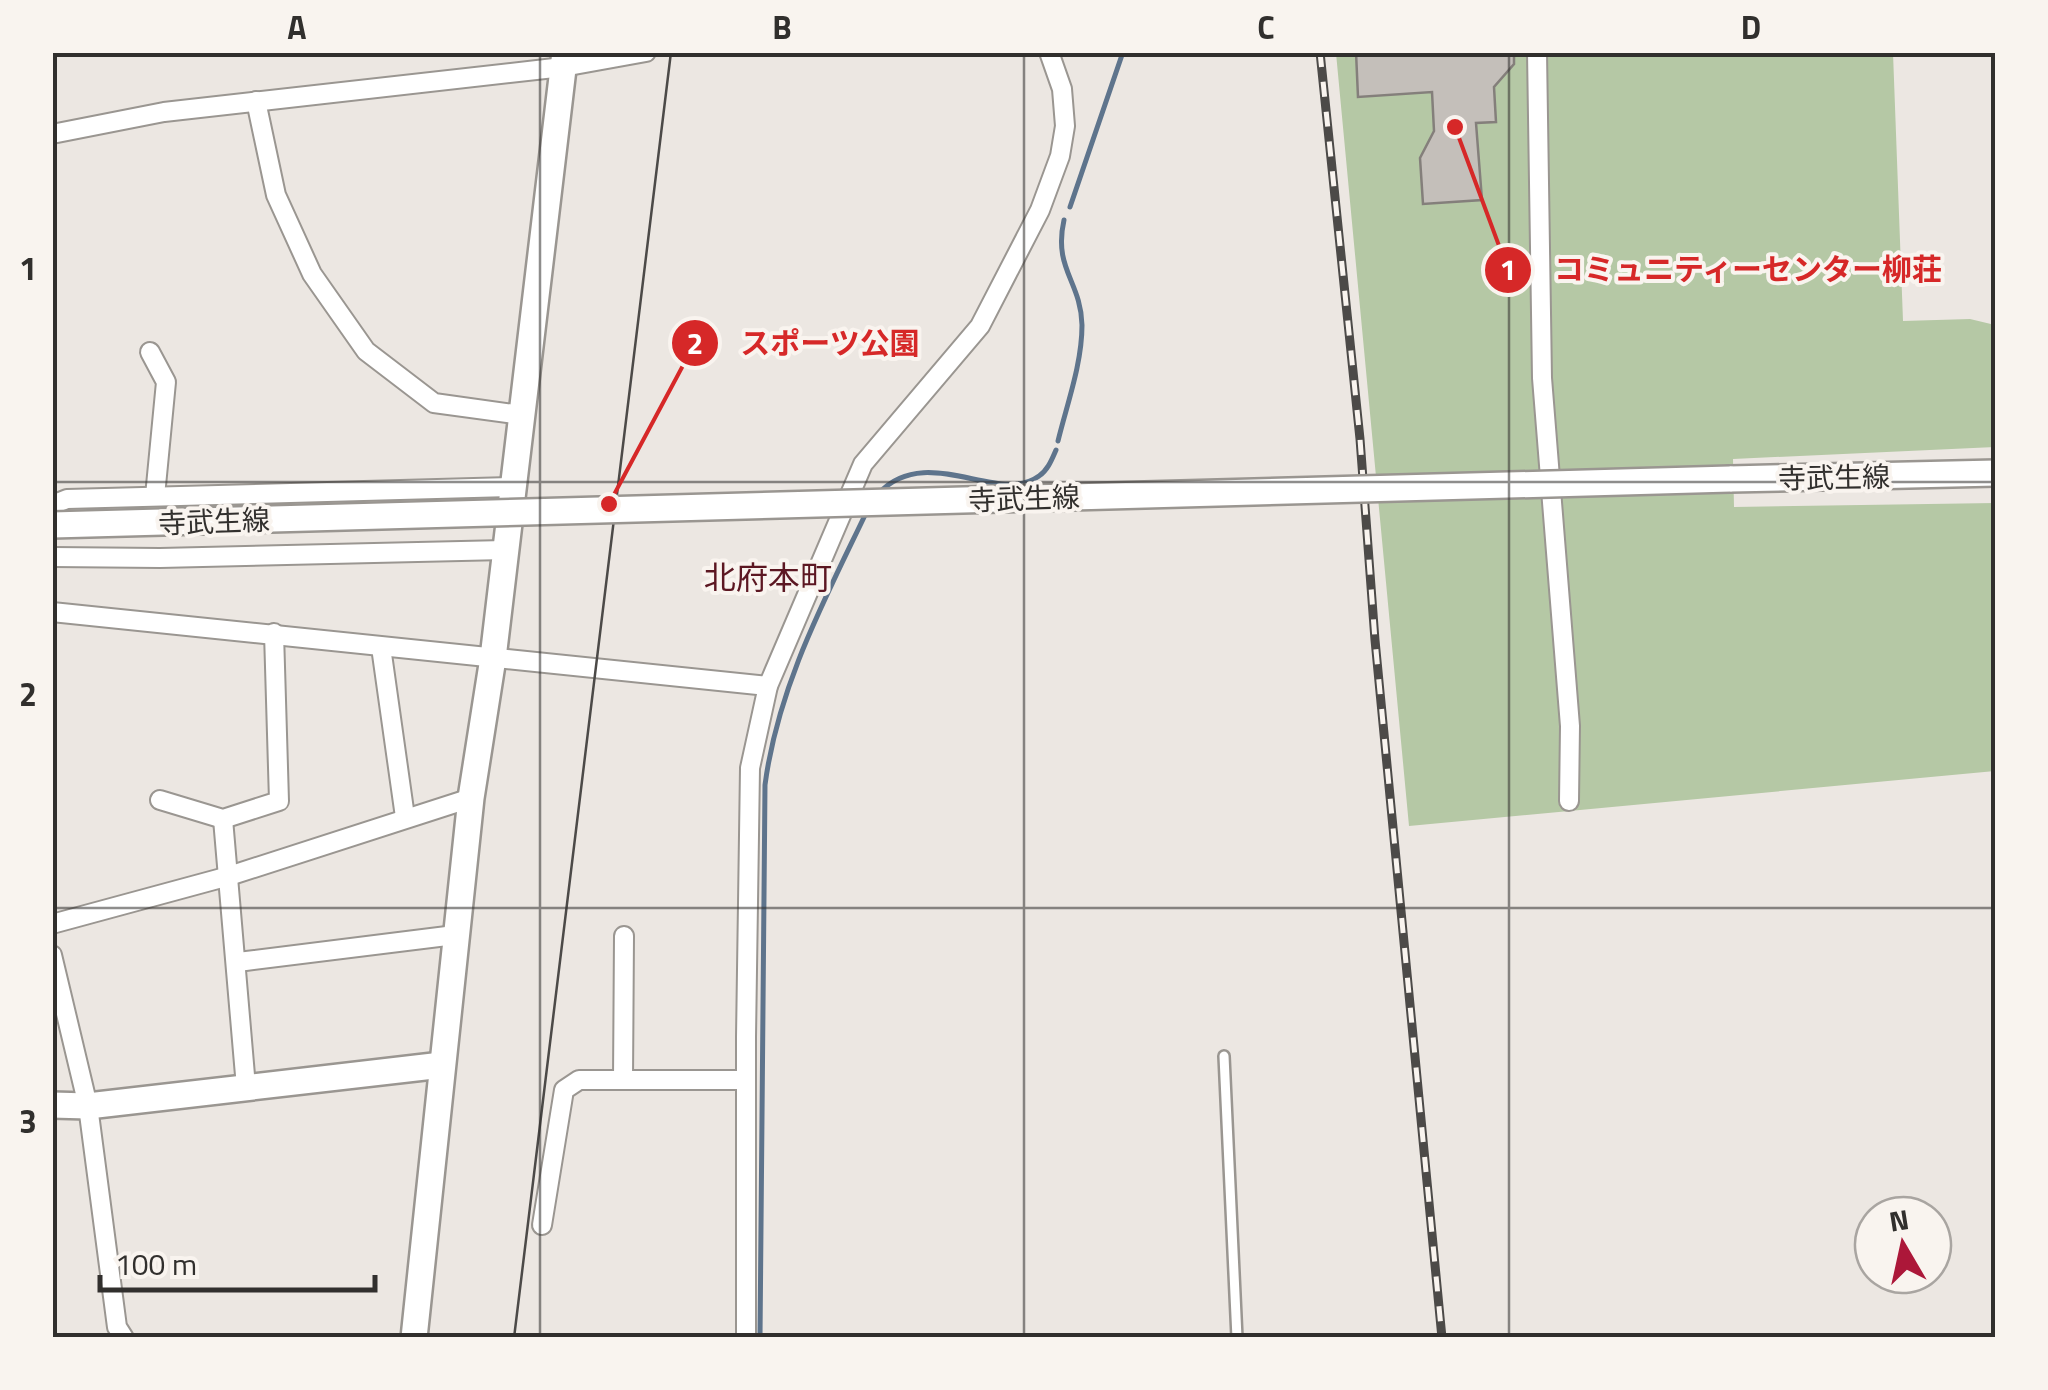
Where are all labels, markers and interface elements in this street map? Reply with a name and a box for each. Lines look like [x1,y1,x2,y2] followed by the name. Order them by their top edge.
[287,3,307,51] text: A
[772,3,792,51] text: B
[1257,3,1275,51] text: C
[1741,3,1761,51] text: D
[1483,240,1963,300] callout: コミュニティーセンター柳荘
[19,244,37,292] text: 1
[1500,246,1516,292] text: 1
[1554,246,1942,292] text: コミュニティーセンター柳荘
[670,313,940,373] callout: スポーツ公園
[687,320,703,366] text: 2
[740,320,920,366] text: スポーツ公園
[1778,455,1890,499] street label: 寺武生線
[967,475,1081,521] street label: 寺武生線
[157,498,271,544] street label: 寺武生線
[704,553,832,601] district label: 北府本町
[19,670,37,718] text: 2
[19,1097,37,1145] text: 3
[1853,1195,1953,1295] north arrow
[1886,1197,1912,1243] text: N
[100,1230,375,1292] scale bar
[115,1241,197,1287] text: 100 m

